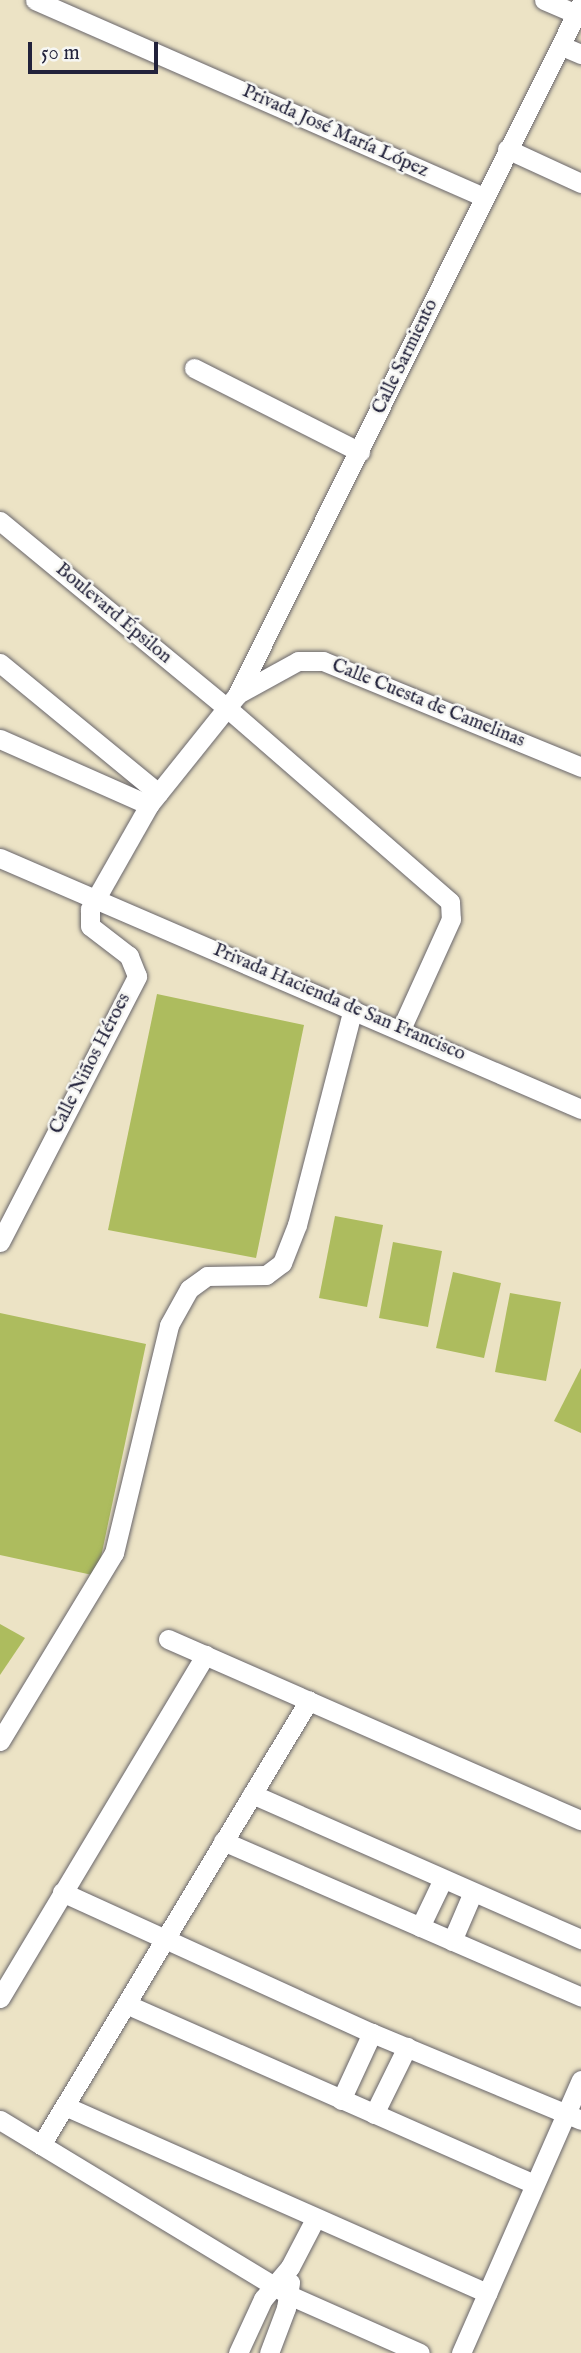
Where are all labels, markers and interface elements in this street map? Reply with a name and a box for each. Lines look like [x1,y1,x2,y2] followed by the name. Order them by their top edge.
[32,28,161,72] scale bar
[41,40,80,67] text: 50 m
[238,81,432,183] street label: Privada José María López
[368,296,444,418] street label: Calle Sarmiento
[50,559,176,669] street label: Boulevard Épsilon
[328,655,528,753] street label: Calle Cuesta de Camelinas
[210,939,468,1067] street label: Privada Hacienda de San Francisco
[46,990,136,1138] street label: Calle Niños Héroes

